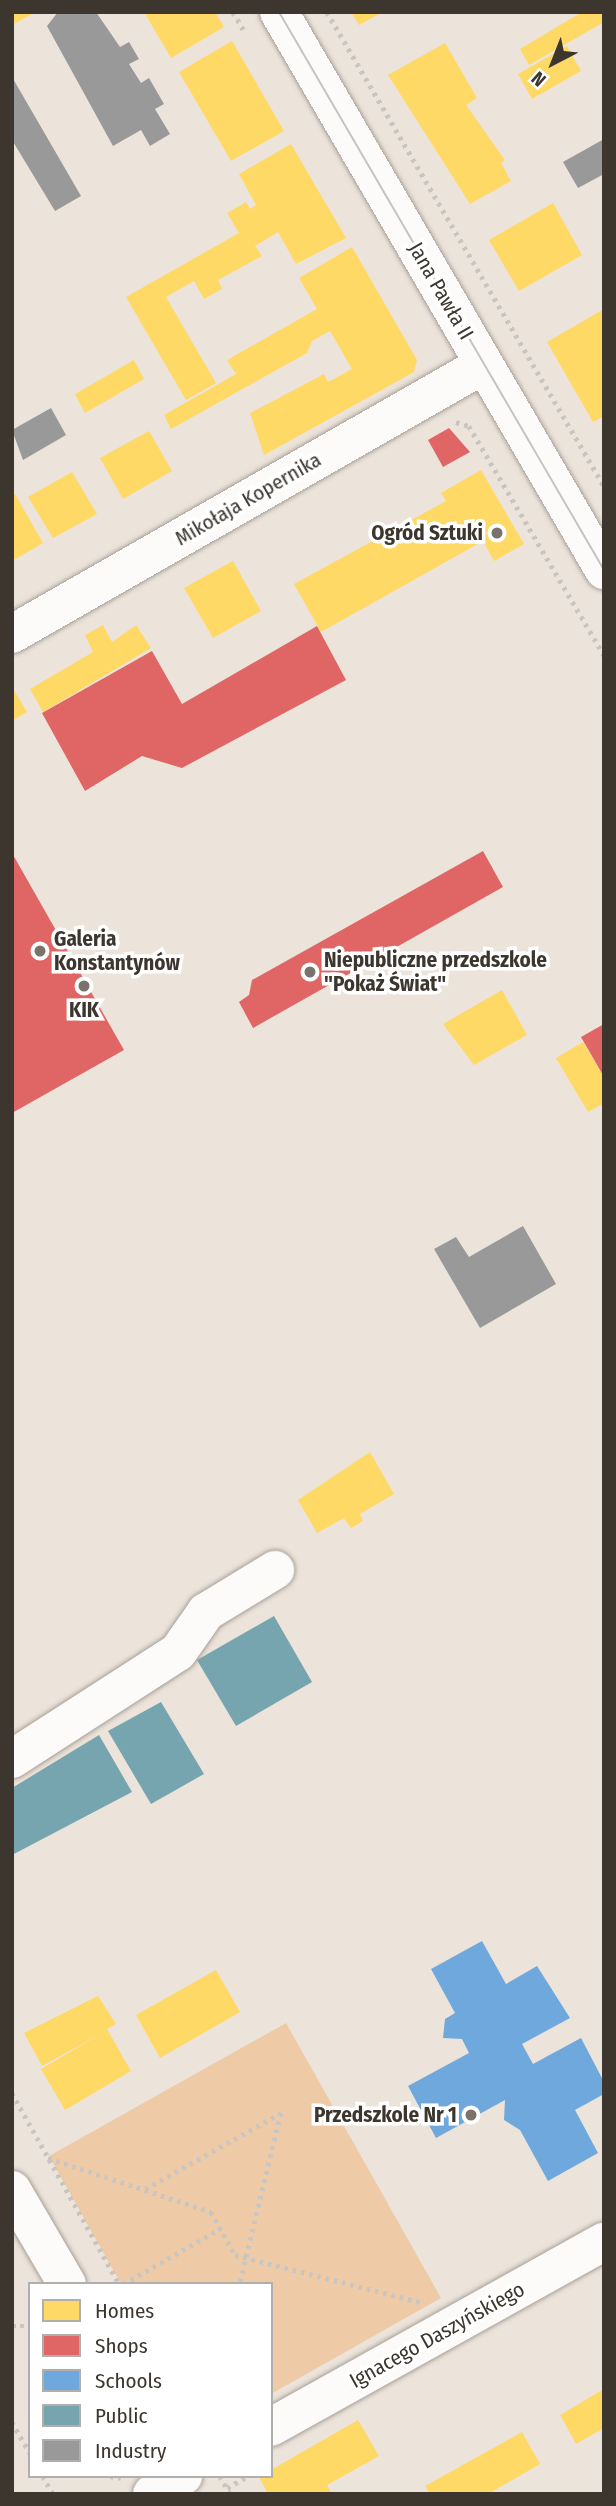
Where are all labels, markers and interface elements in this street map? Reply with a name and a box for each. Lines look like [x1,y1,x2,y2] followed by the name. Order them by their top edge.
[518,28,588,98] north arrow
[527,67,551,91] text: N
[403,238,479,344] street label: Jana Pawła II
[171,447,325,551] street label: Mikołaja Kopernika
[371,520,483,546] place label: Ogród Sztuki
[489,525,505,541] marker: Ogród Sztuki
[54,926,180,976] place label: Galeria Konstantynów
[32,943,48,959] marker: Galeria Konstantynów
[324,947,547,997] place label: Niepubliczne przedszkole "Pokaż Świat"
[302,964,318,980] marker: Niepubliczne przedszkole "Pokaż Świat"
[76,978,92,994] marker: KIK
[69,997,99,1023] place label: KIK
[314,2102,457,2128] place label: Przedszkole Nr 1
[463,2107,479,2123] marker: Przedszkole Nr 1
[345,2276,529,2394] street label: Ignacego Daszyńskiego
[28,2282,273,2478] legend
[95,2298,154,2324] text: Homes
[95,2333,148,2359] text: Shops
[95,2368,162,2394] text: Schools
[95,2403,147,2429] text: Public
[95,2438,166,2464] text: Industry

